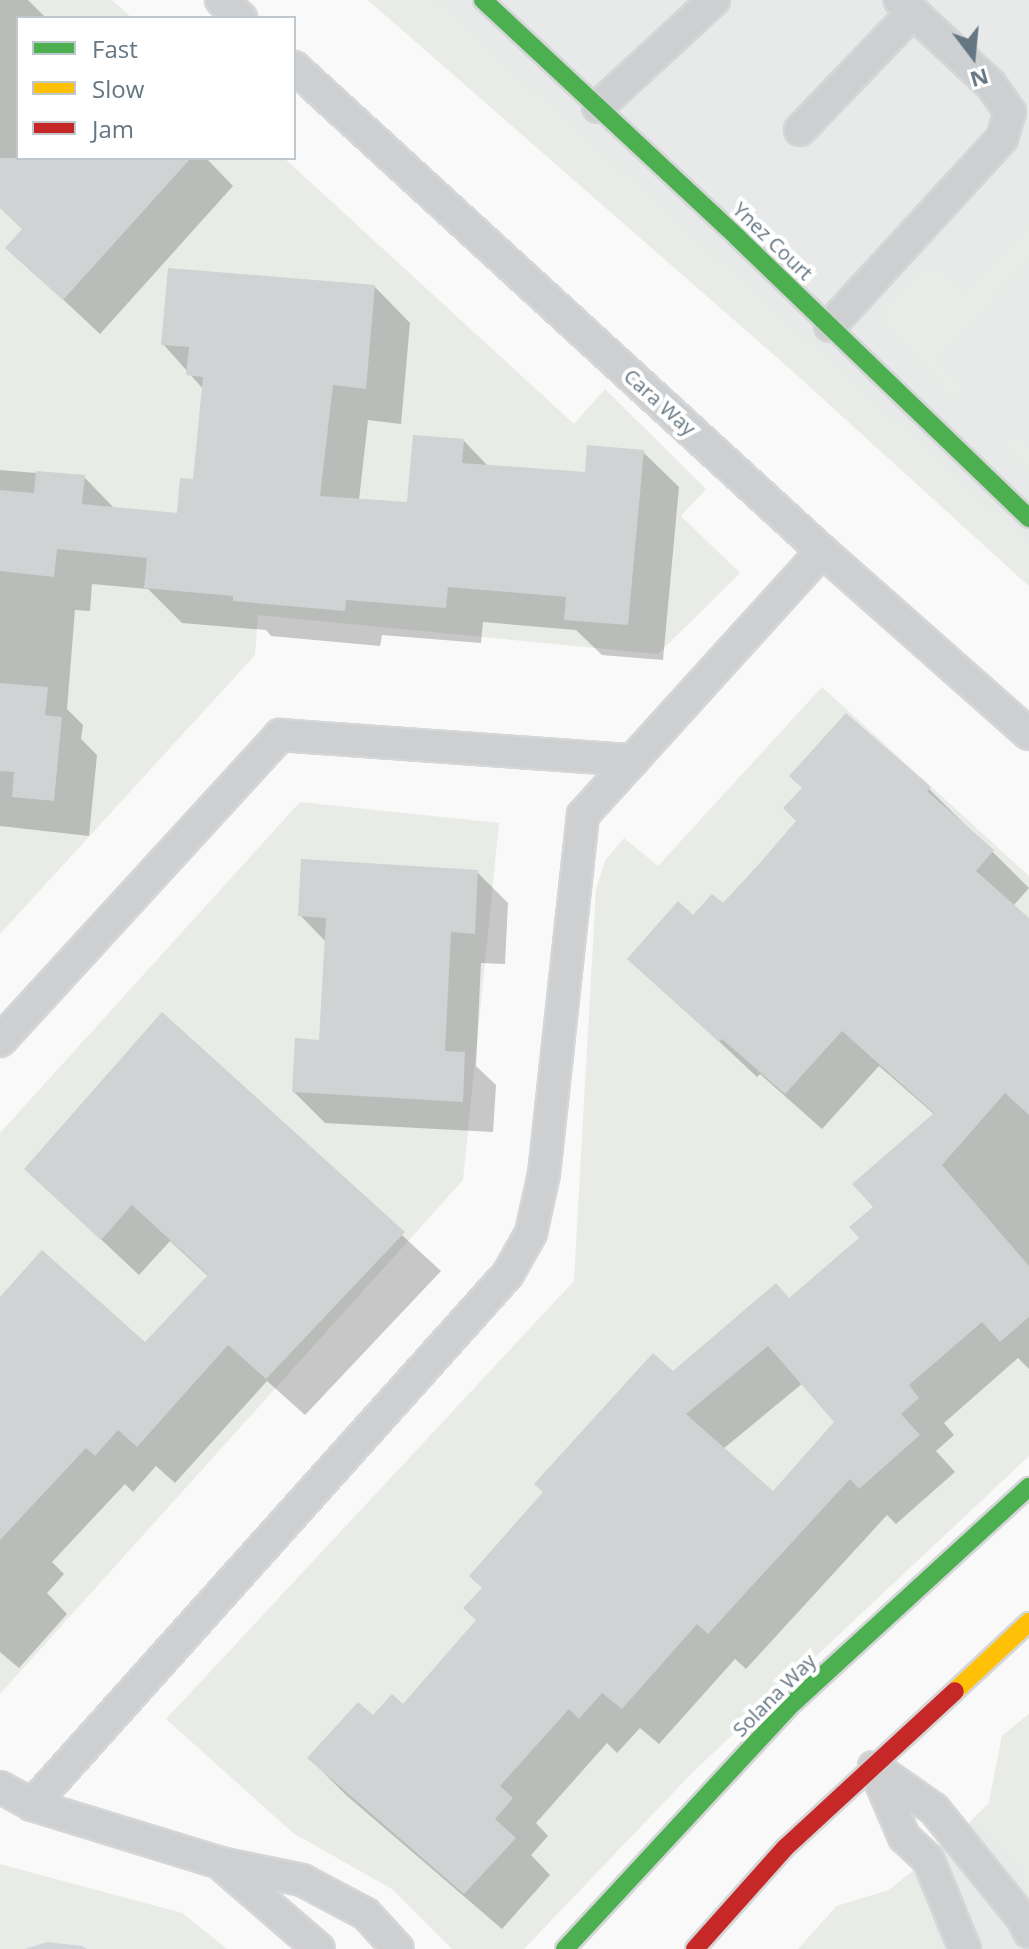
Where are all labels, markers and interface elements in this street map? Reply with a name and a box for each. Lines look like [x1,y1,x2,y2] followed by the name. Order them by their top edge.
[16,16,296,160] legend
[933,16,1013,96] north arrow
[92,32,138,65] text: Fast
[967,62,992,96] text: N
[92,72,144,105] text: Slow
[92,112,134,145] text: Jam
[728,197,818,285] street label: Ynez Court
[619,364,701,440] street label: Cara Way
[728,1649,820,1741] street label: Solana Way

